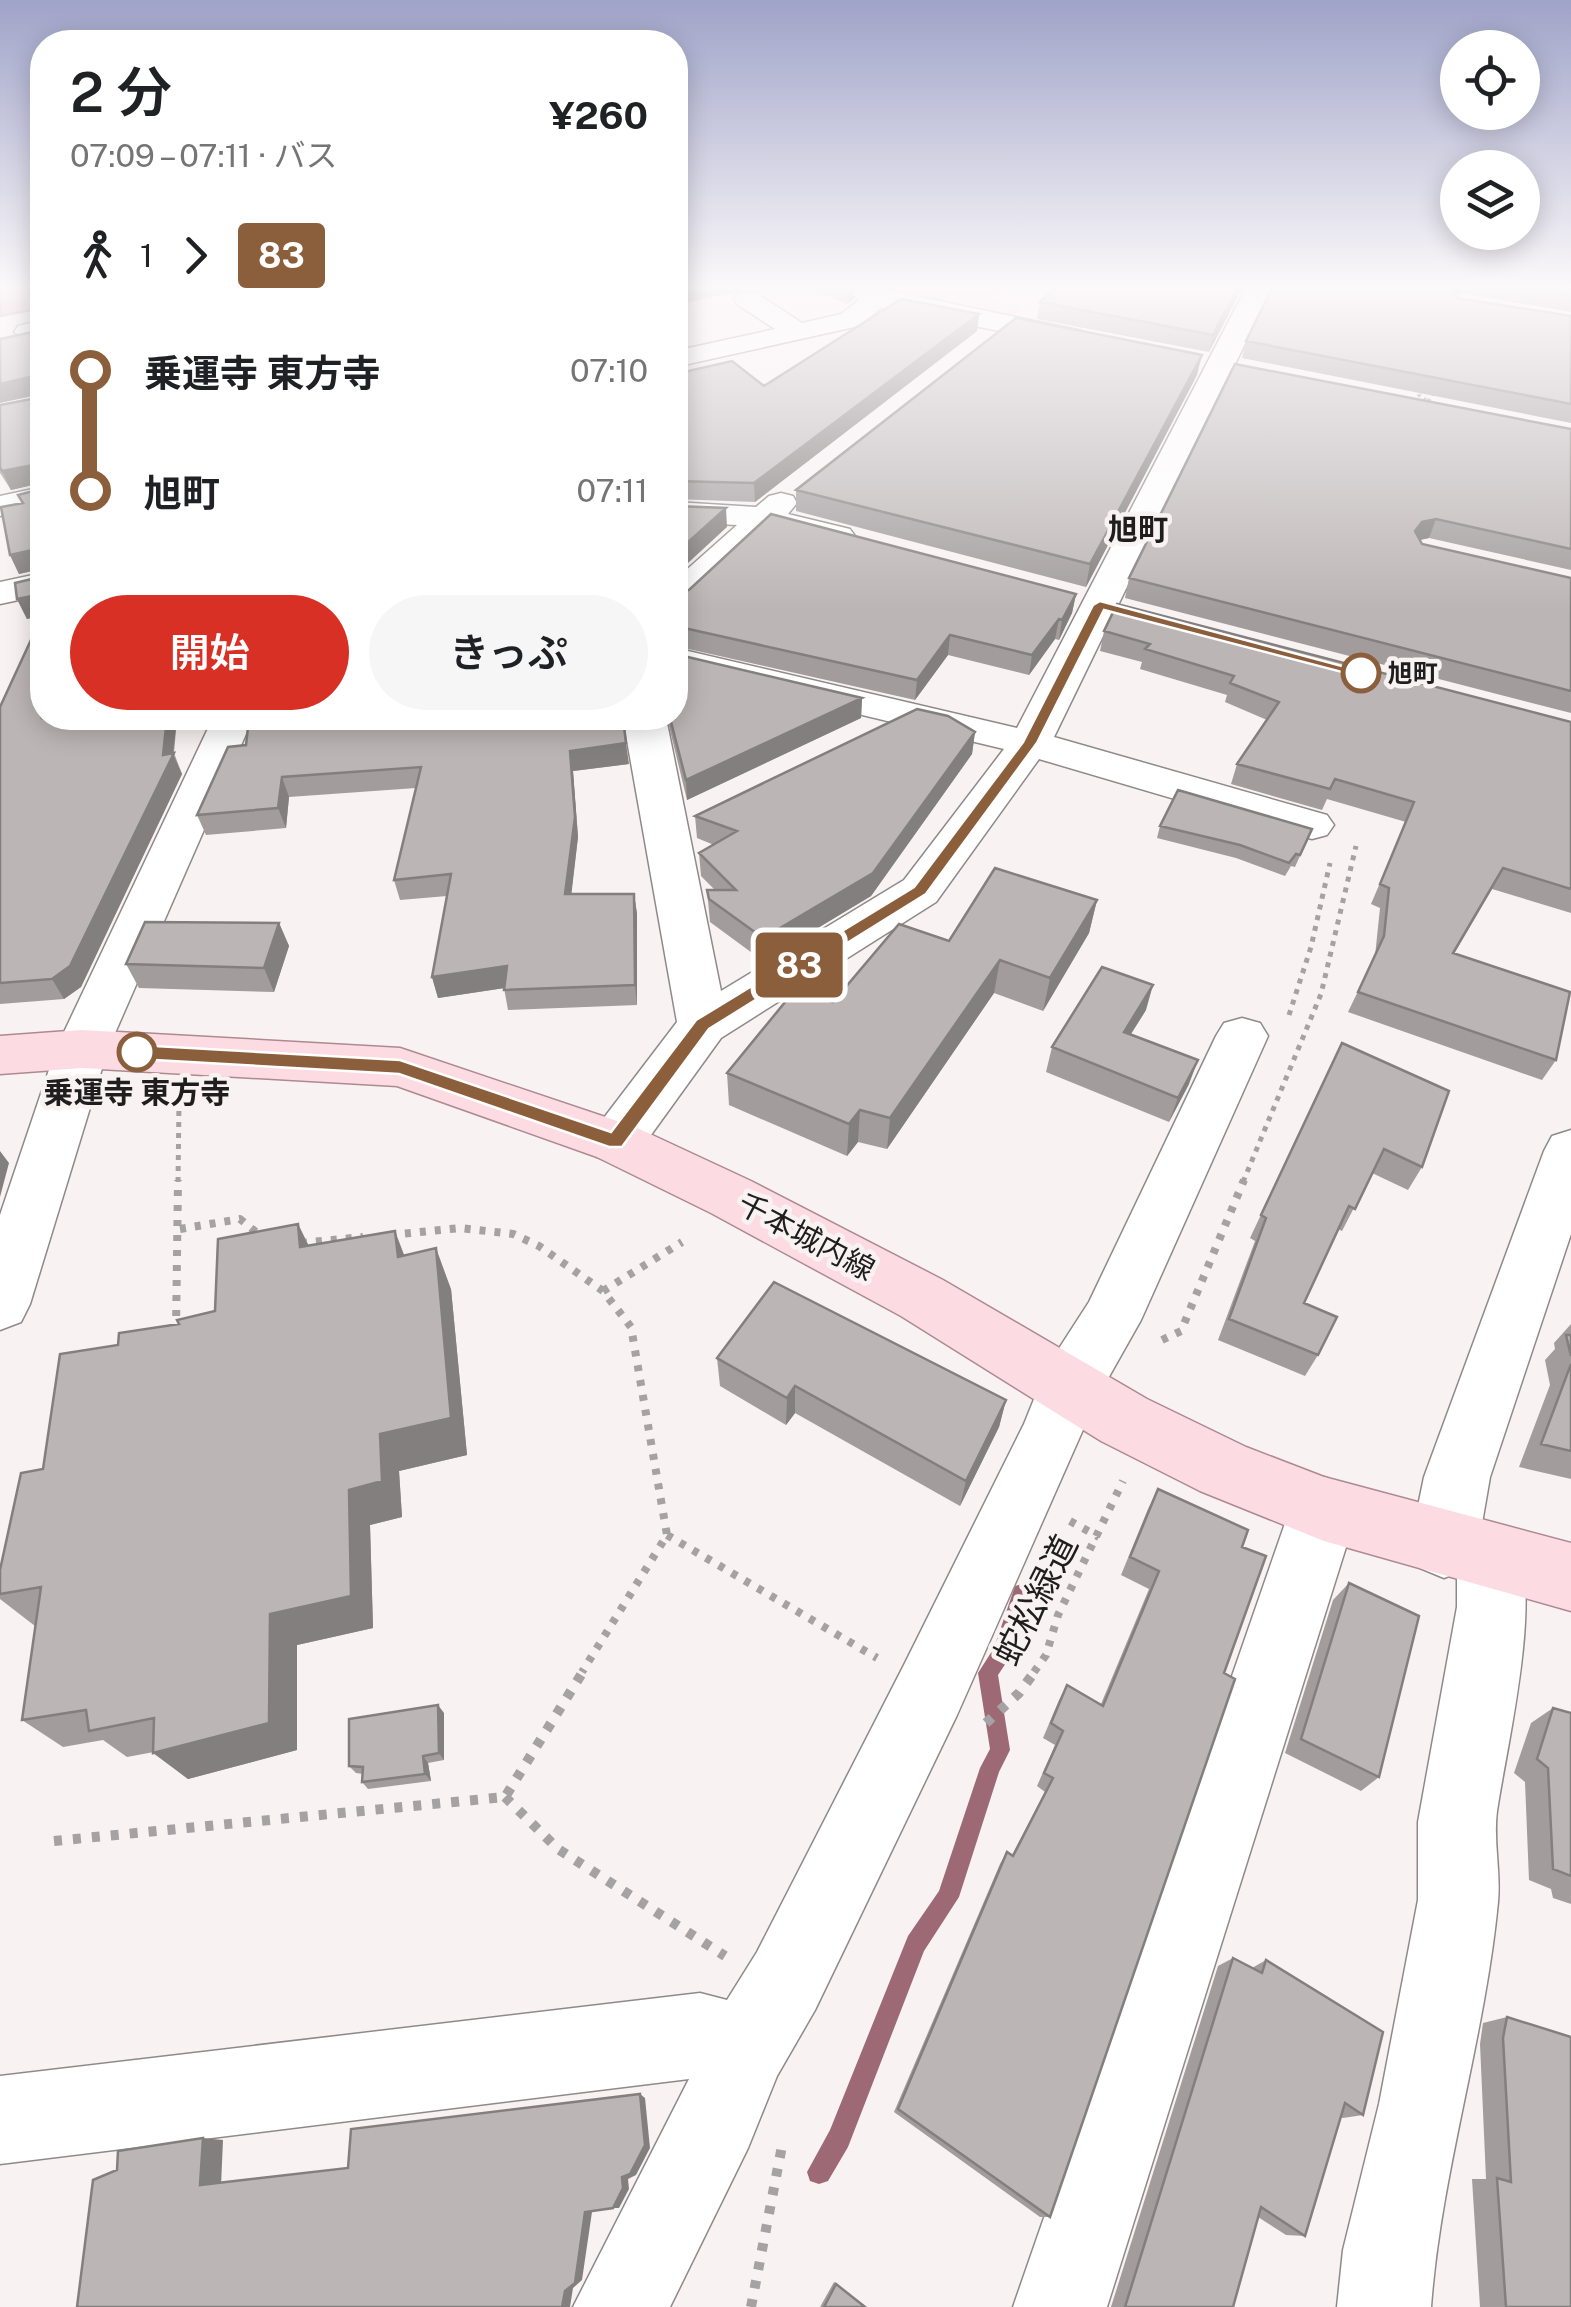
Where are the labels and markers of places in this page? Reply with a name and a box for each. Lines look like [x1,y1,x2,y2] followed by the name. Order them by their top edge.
[1342,654,1380,692] marker: 旭町
[1388,658,1438,688] place label: 旭町
[118,1033,156,1071] marker: 乗運寺 東方寺
[44,1074,230,1110] place label: 乗運寺 東方寺

